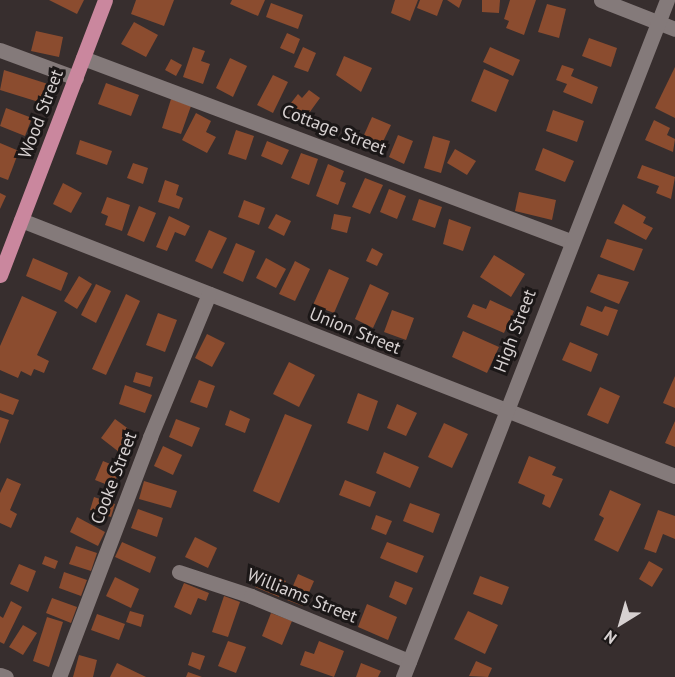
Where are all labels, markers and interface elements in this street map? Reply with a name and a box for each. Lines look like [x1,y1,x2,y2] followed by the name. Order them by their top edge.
[14,66,68,162] street label: Wood Street
[279,100,389,160] street label: Cottage Street
[489,286,541,376] street label: High Street
[306,303,404,359] street label: Union Street
[86,429,142,527] street label: Cooke Street
[244,564,360,628] street label: Williams Street
[591,593,651,653] north arrow
[600,626,620,649] text: N

